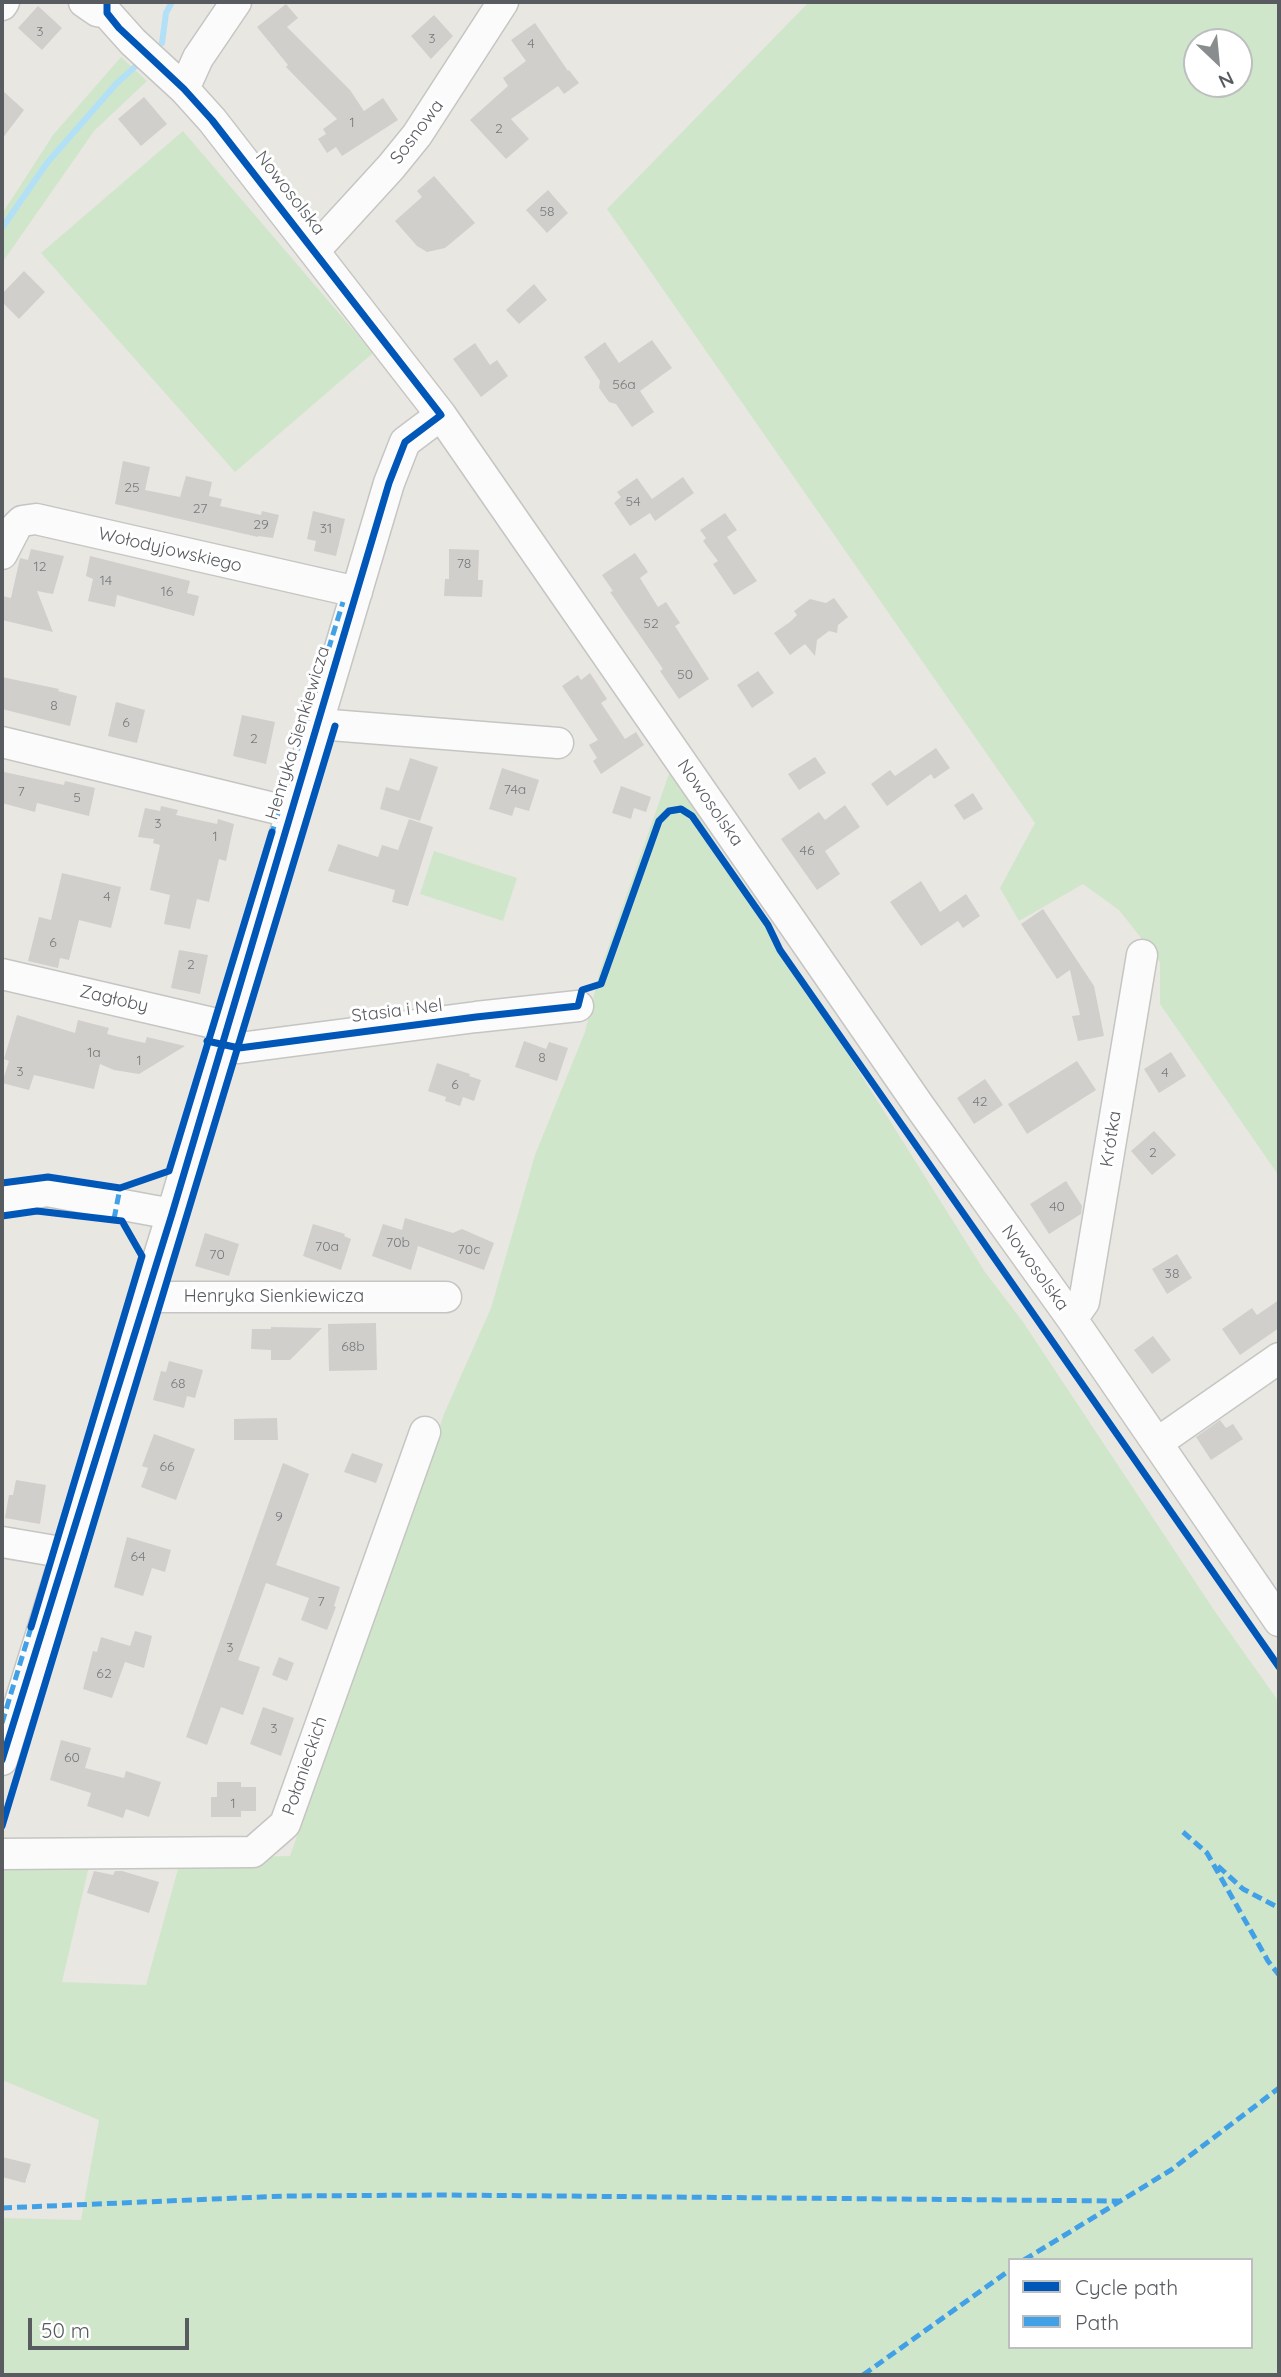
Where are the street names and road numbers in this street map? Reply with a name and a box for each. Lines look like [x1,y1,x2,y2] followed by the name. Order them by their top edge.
[386,95,448,169] street label: Sosnowa
[250,147,330,239] street label: Nowosolska
[96,523,244,577] street label: Wołodyjowskiego
[261,644,335,822] street label: Henryka Sienkiewicza
[672,756,748,850] street label: Nowosolska
[78,981,150,1017] street label: Zagłoby
[350,995,444,1027] street label: Stasia i Nel
[1096,1109,1126,1169] street label: Krótka
[997,1221,1073,1315] street label: Nowosolska
[184,1286,364,1308] street label: Henryka Sienkiewicza
[278,1714,332,1818] street label: Połanieckich

